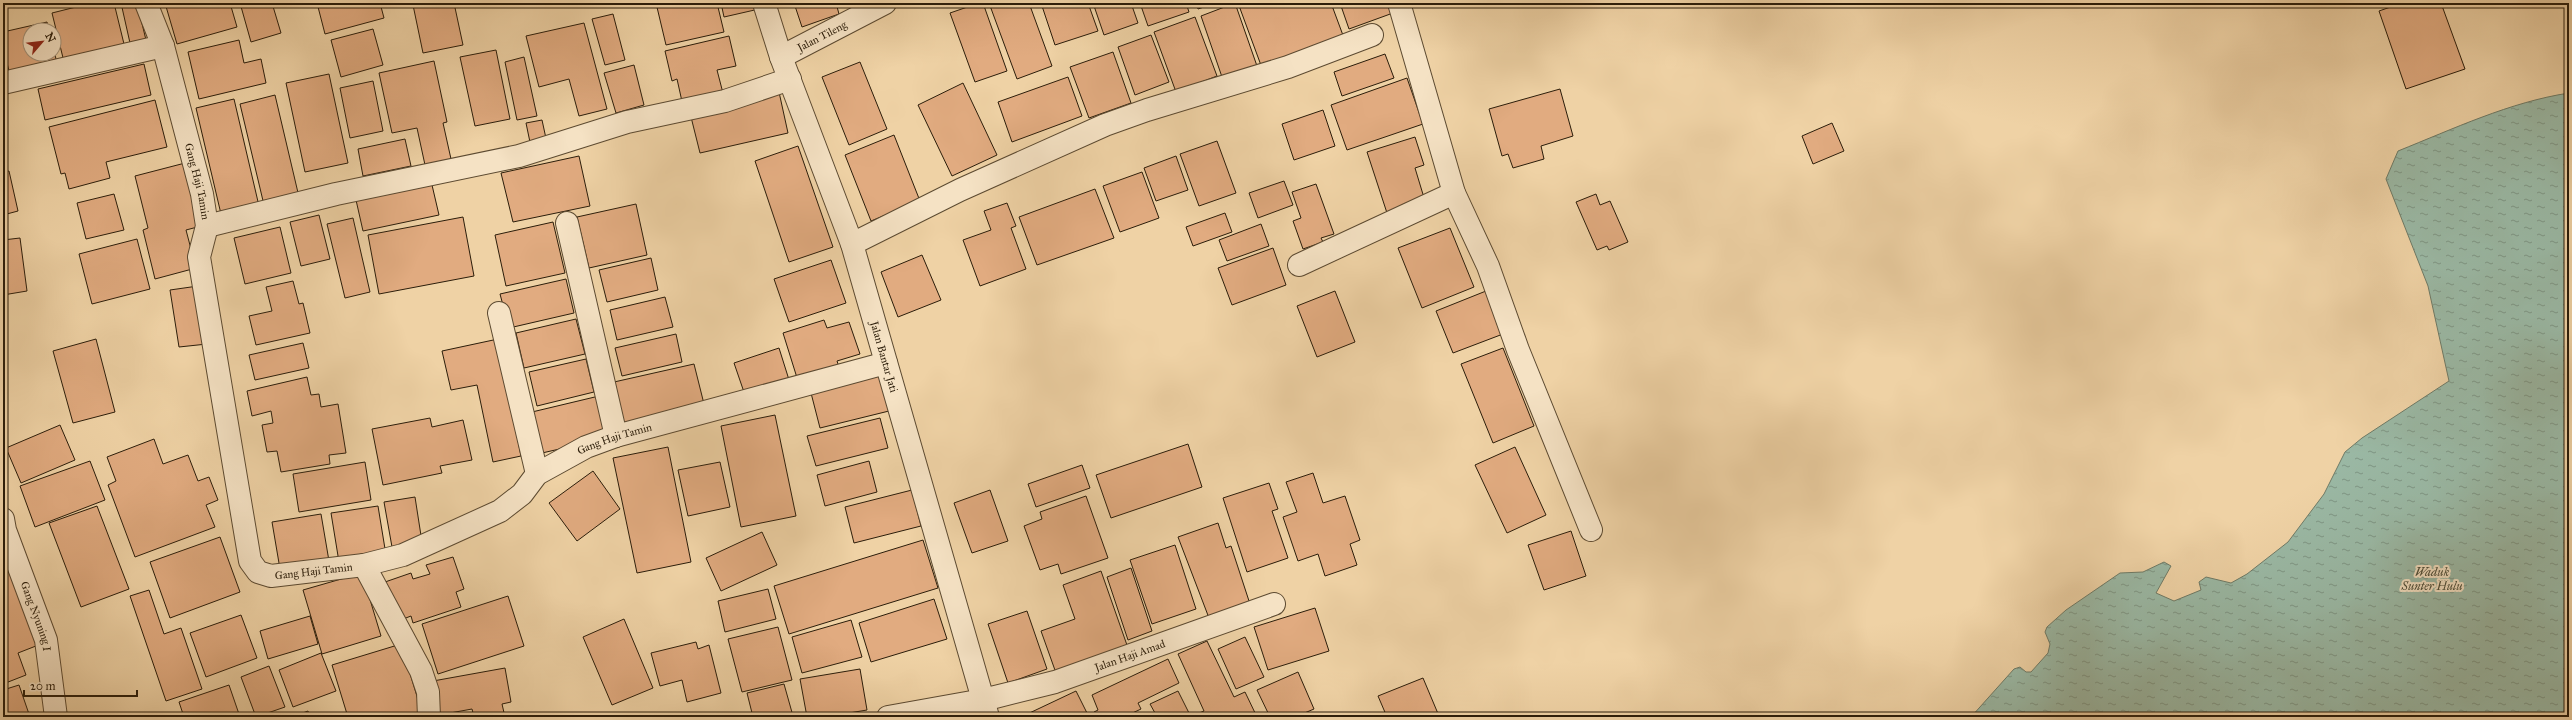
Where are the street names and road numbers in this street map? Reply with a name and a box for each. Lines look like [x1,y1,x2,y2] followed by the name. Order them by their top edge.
[794,17,850,55] street label: Jalan Tileng
[182,142,212,221] street label: Gang Haji Tamin
[867,319,901,394] street label: Jalan Bantar Jati
[575,420,653,457] street label: Gang Haji Tamin
[274,560,353,582] street label: Gang Haji Tamin
[18,579,54,652] street label: Gang Nyuning I
[1092,637,1167,675] street label: Jalan Haji Amad

